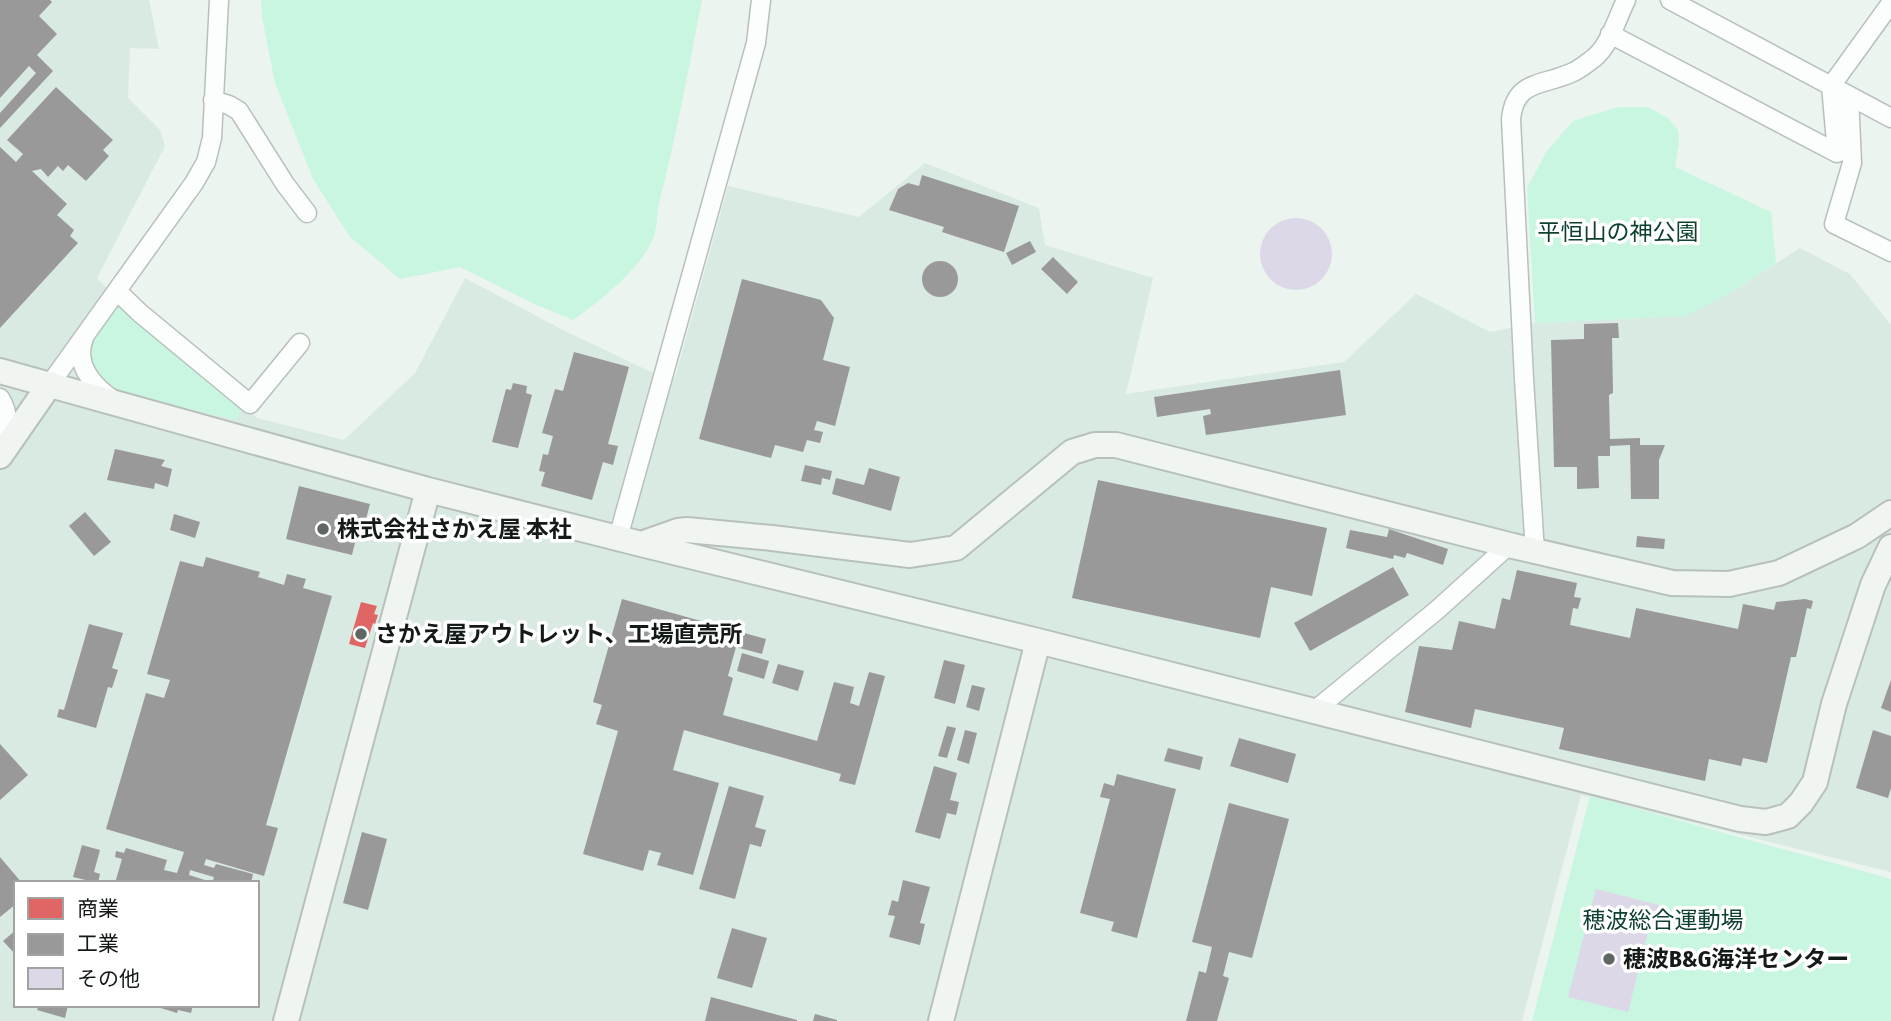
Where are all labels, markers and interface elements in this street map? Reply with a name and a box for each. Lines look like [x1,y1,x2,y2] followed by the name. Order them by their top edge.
[1538,218,1699,246] park label: 平恒山の神公園
[337,515,572,543] place label: 株式会社さかえ屋 本社
[315,521,331,537] marker: 株式会社さかえ屋 本社
[375,620,743,648] place label: さかえ屋アウトレット、工場直売所
[353,626,369,642] marker: さかえ屋アウトレット、工場直売所
[14,881,259,1007] legend
[77,896,119,922] text: 商業
[1583,906,1744,934] park label: 穂波総合運動場
[77,931,119,957] text: 工業
[1623,945,1849,973] place label: 穂波B&G海洋センター
[1601,951,1617,967] marker: 穂波B&G海洋センター
[77,966,140,992] text: その他

